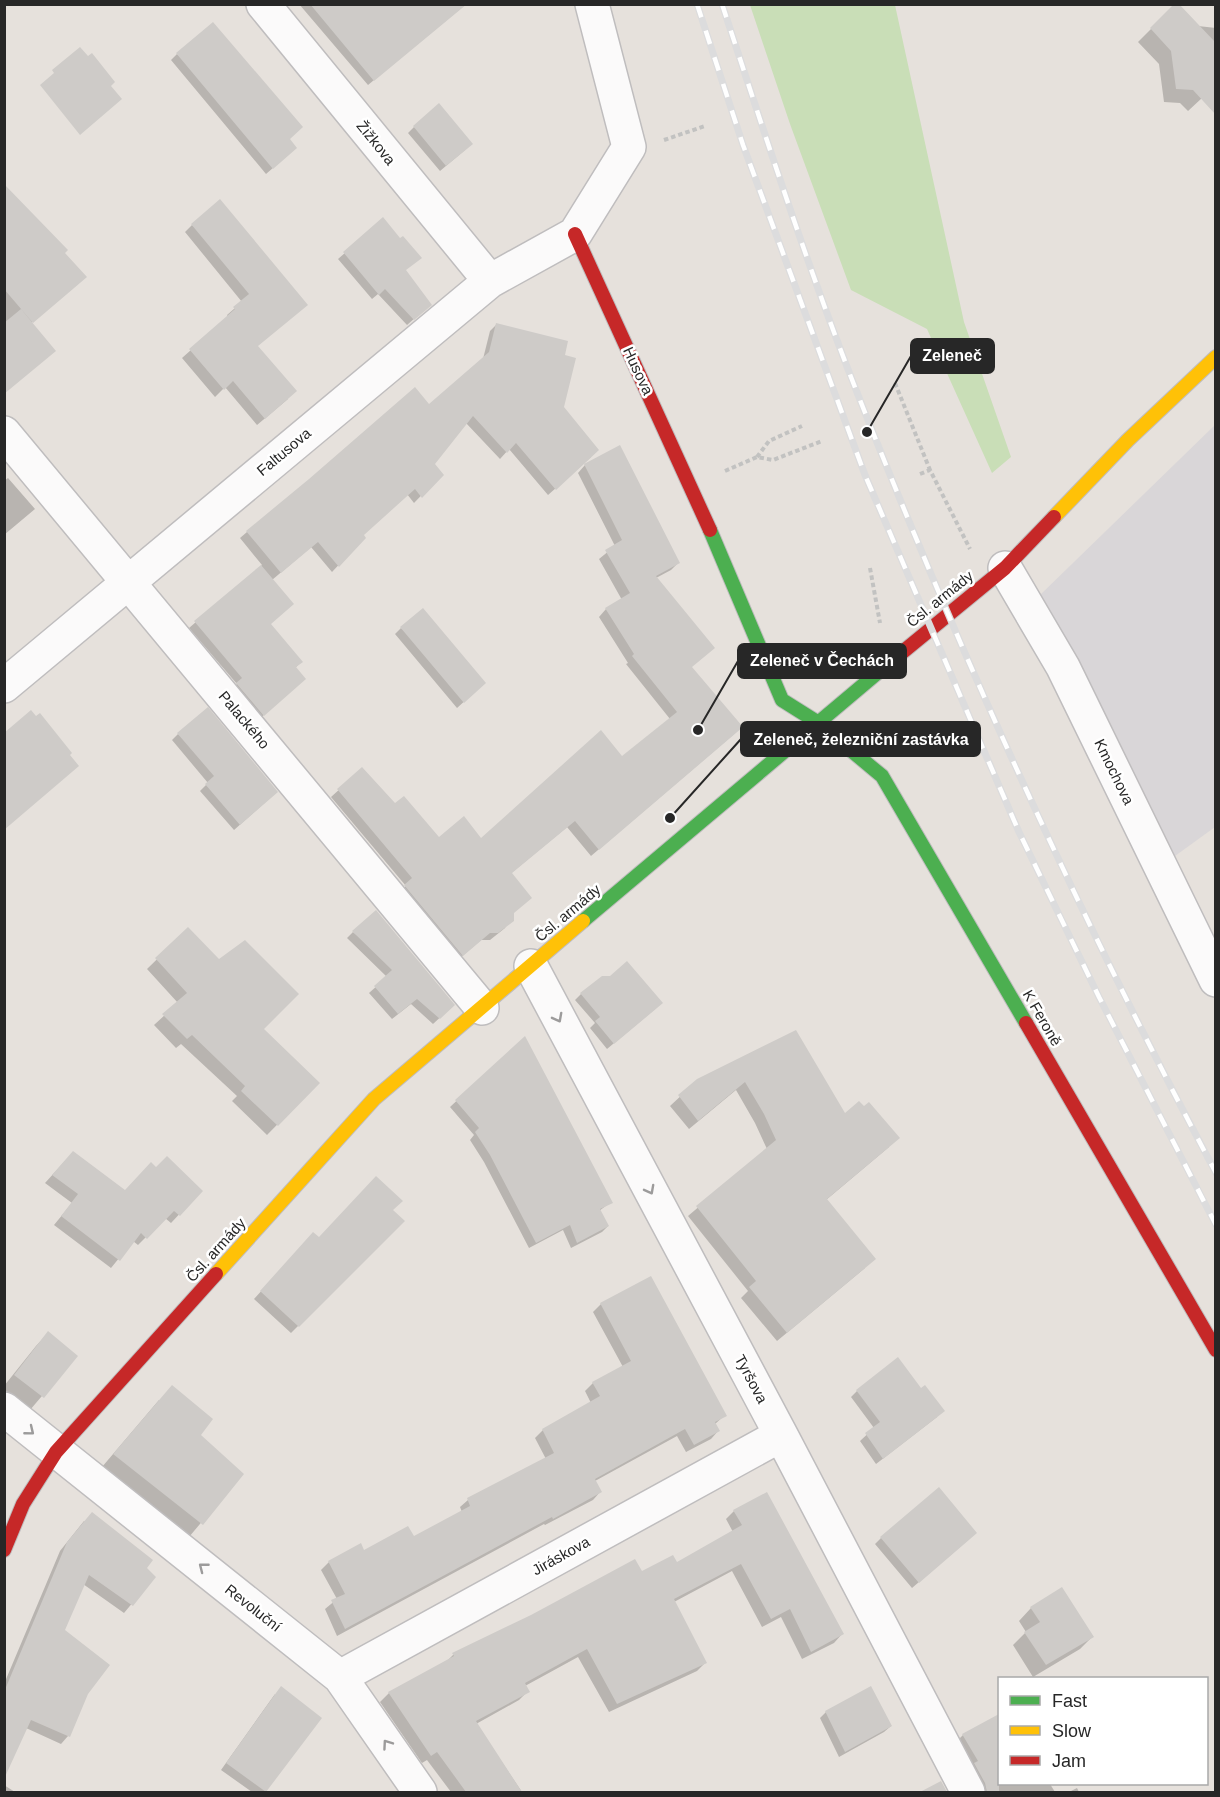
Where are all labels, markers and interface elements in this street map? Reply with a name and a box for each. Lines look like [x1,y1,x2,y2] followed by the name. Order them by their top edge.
[354,117,400,169] street label: Žižkova
[911,339,994,373] callout: Zeleneč
[620,344,657,398] street label: Husova
[922,347,982,364] text: Zeleneč
[253,424,315,479] street label: Faltusova
[903,567,977,630] street label: Čsl. armády
[738,644,906,678] callout: Zeleneč v Čechách
[750,651,894,669] text: Zeleneč v Čechách
[215,687,273,752] street label: Palackého
[741,722,980,756] callout: Zeleneč, železniční zastávka
[753,731,969,748] text: Zeleneč, železniční zastávka
[1091,736,1138,808] street label: Kmochova
[532,880,604,945] street label: Čsl. armády
[1020,987,1065,1049] street label: K Feroně
[551,1012,562,1022] one-way arrow
[643,1184,654,1194] one-way arrow
[183,1214,249,1285] street label: Čsl. armády
[732,1352,772,1407] street label: Tyršova
[24,1423,35,1434] one-way arrow
[529,1532,593,1578] street label: Jiráskova
[198,1564,209,1575] one-way arrow
[222,1580,285,1635] street label: Revoluční
[998,1677,1208,1785] legend
[1052,1691,1087,1711] text: Fast
[1052,1721,1092,1741] text: Slow
[383,1740,394,1751] one-way arrow
[1052,1751,1086,1771] text: Jam

